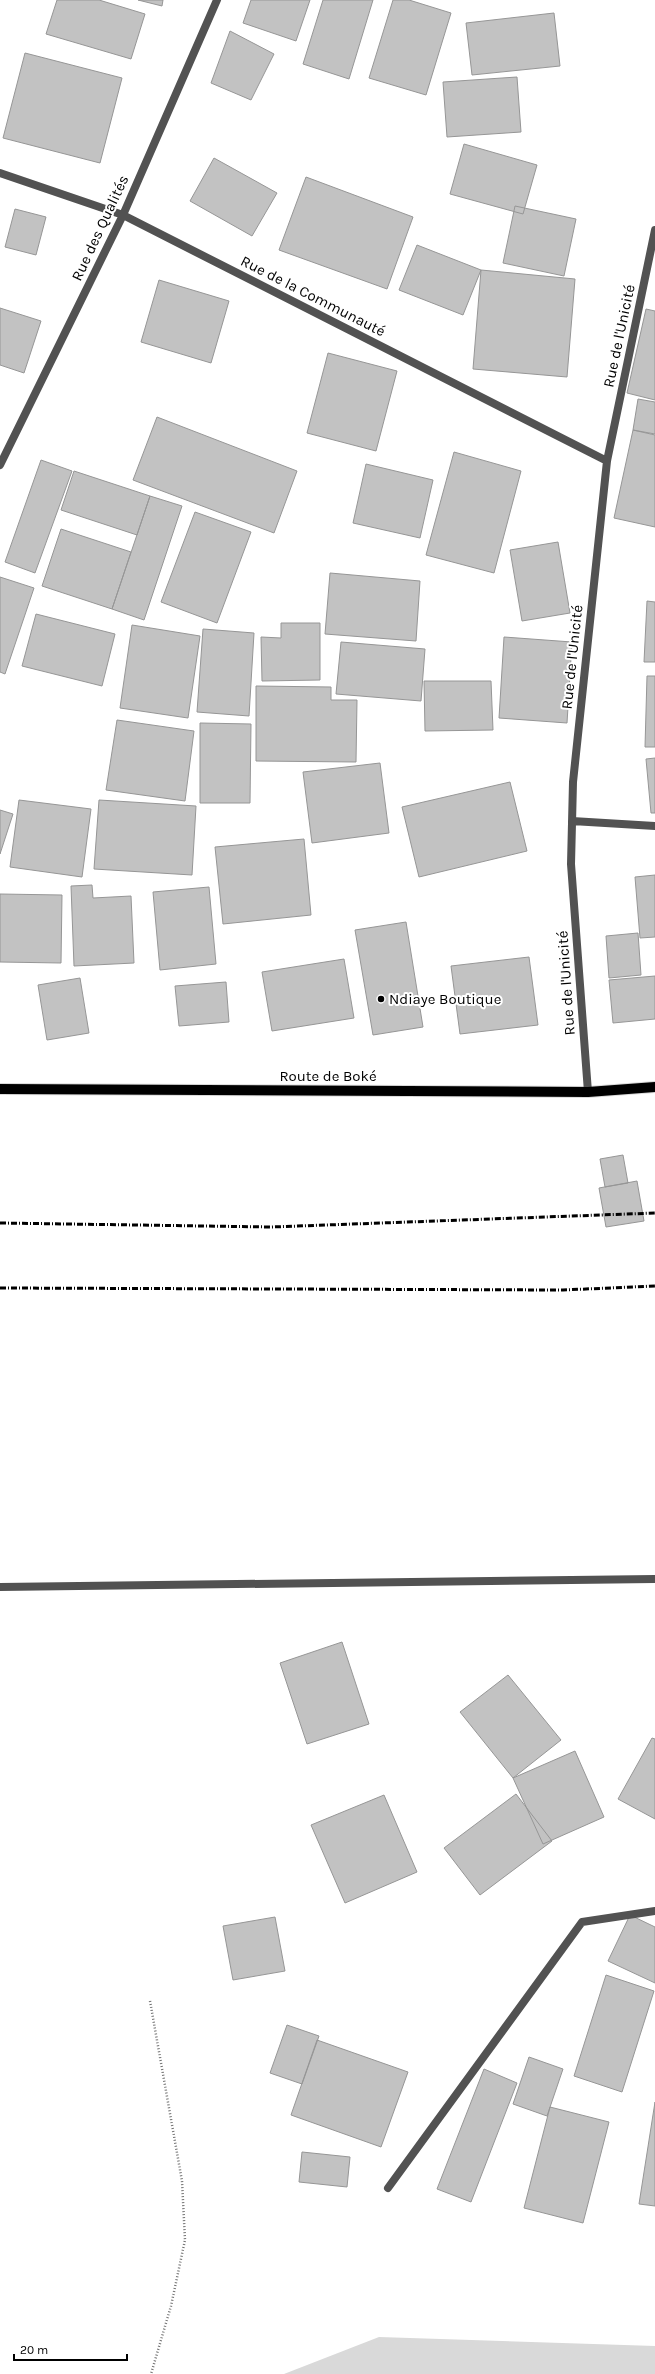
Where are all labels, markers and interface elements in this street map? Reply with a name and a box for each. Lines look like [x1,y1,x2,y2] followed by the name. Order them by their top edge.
[68,172,132,284] street label: Rue des Qualités
[238,252,388,340] street label: Rue de la Communauté
[599,283,639,389] street label: Rue de l'Unicité
[558,604,586,710] street label: Rue de l'Unicité
[553,930,579,1036] street label: Rue de l'Unicité
[389,990,501,1008] place label: Ndiaye Boutique
[376,994,386,1004] marker: Ndiaye Boutique
[279,1067,377,1085] street label: Route de Boké
[14,2336,127,2362] scale bar
[20,2343,48,2357] text: 20 m

